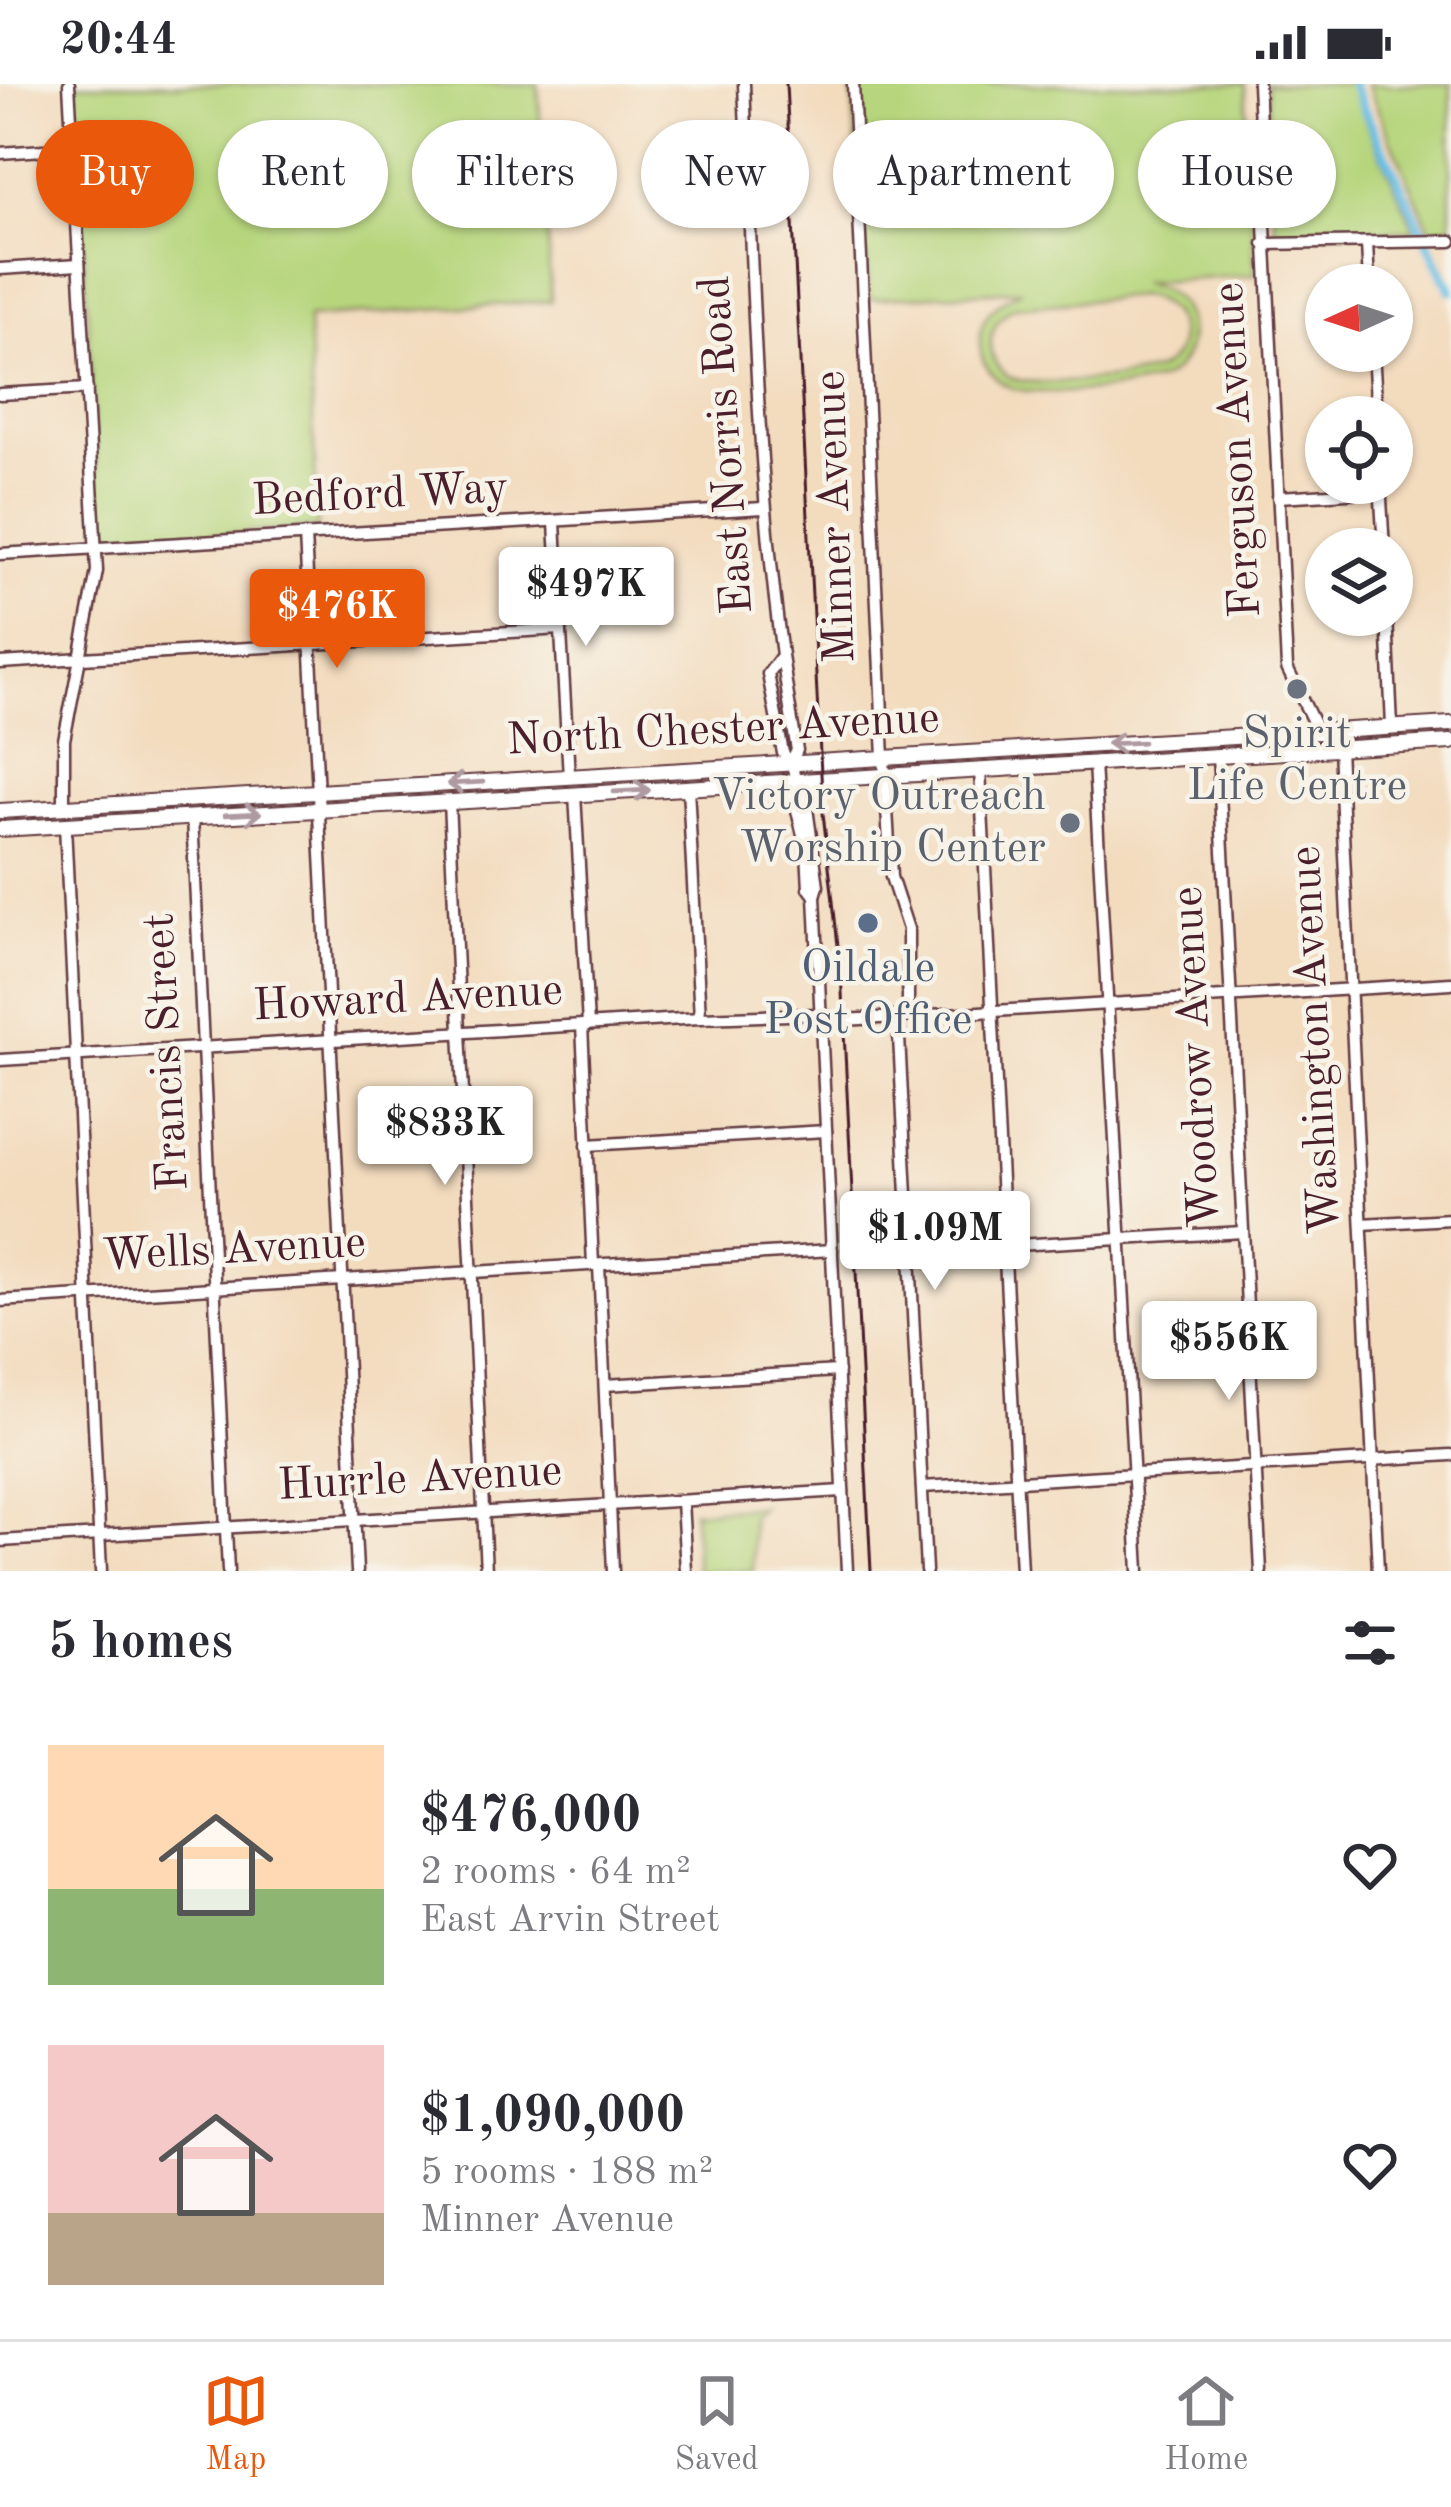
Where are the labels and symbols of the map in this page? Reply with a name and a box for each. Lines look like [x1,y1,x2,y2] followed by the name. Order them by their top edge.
[1305,264,1413,372] north arrow
[694,274,762,616] street label: East Norris Road
[1208,281,1270,619] street label: Ferguson Avenue
[809,370,865,664] street label: Minner Avenue
[251,467,509,525] street label: Bedford Way
[502,547,670,649] pin: $497K
[253,569,421,671] pin: $476K
[1284,676,1310,702] marker: Spirit Life Centre
[505,697,941,765] street label: North Chester Avenue
[1187,713,1407,810] place label: Spirit Life Centre
[1106,732,1145,755] one-way arrow
[446,771,485,794] one-way arrow
[712,775,1046,872] place label: Victory Outreach Worship Center
[612,779,651,802] one-way arrow
[223,802,262,825] one-way arrow
[1057,810,1083,836] marker: Victory Outreach Worship Center
[1284,844,1350,1236] street label: Washington Avenue
[1167,885,1229,1229] street label: Woodrow Avenue
[855,910,881,936] marker: Oildale Post Office
[138,912,198,1192] street label: Francis Street
[764,947,972,1044] place label: Oildale Post Office
[252,969,564,1031] street label: Howard Avenue
[361,1086,529,1188] pin: $833K
[837,1191,1033,1293] pin: $1.09M
[101,1222,367,1280] street label: Wells Avenue
[1145,1301,1313,1403] pin: $556K
[277,1450,563,1510] street label: Hurrle Avenue

